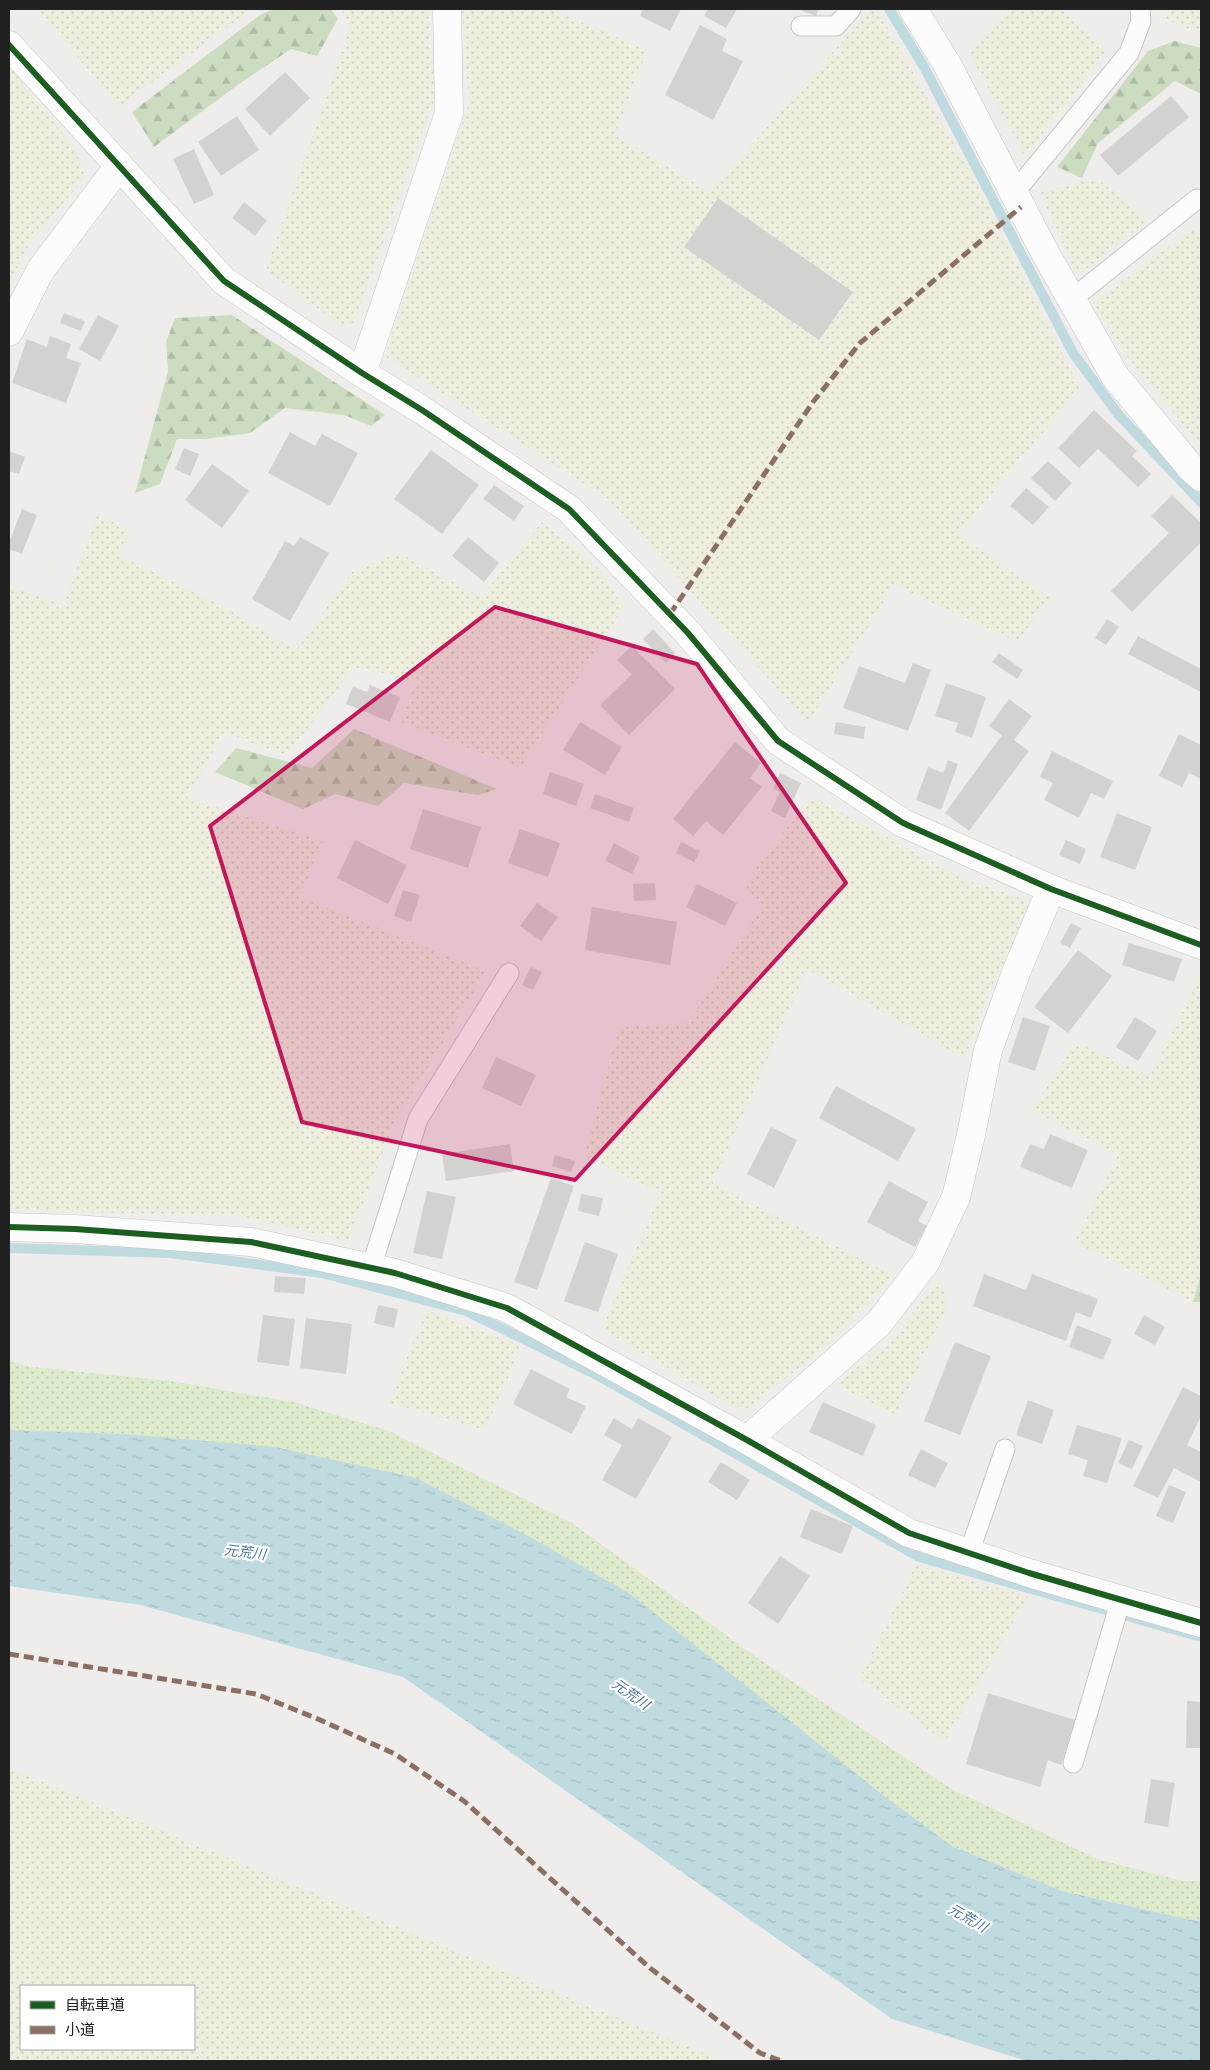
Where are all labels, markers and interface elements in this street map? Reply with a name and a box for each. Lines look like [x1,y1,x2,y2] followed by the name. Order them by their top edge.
[223,1541,269,1564] water label: 元荒川
[609,1675,655,1715] water label: 元荒川
[945,1900,992,1937] water label: 元荒川
[20,1985,195,2050] legend
[65,1995,125,2014] text: 自転車道
[65,2020,95,2039] text: 小道

